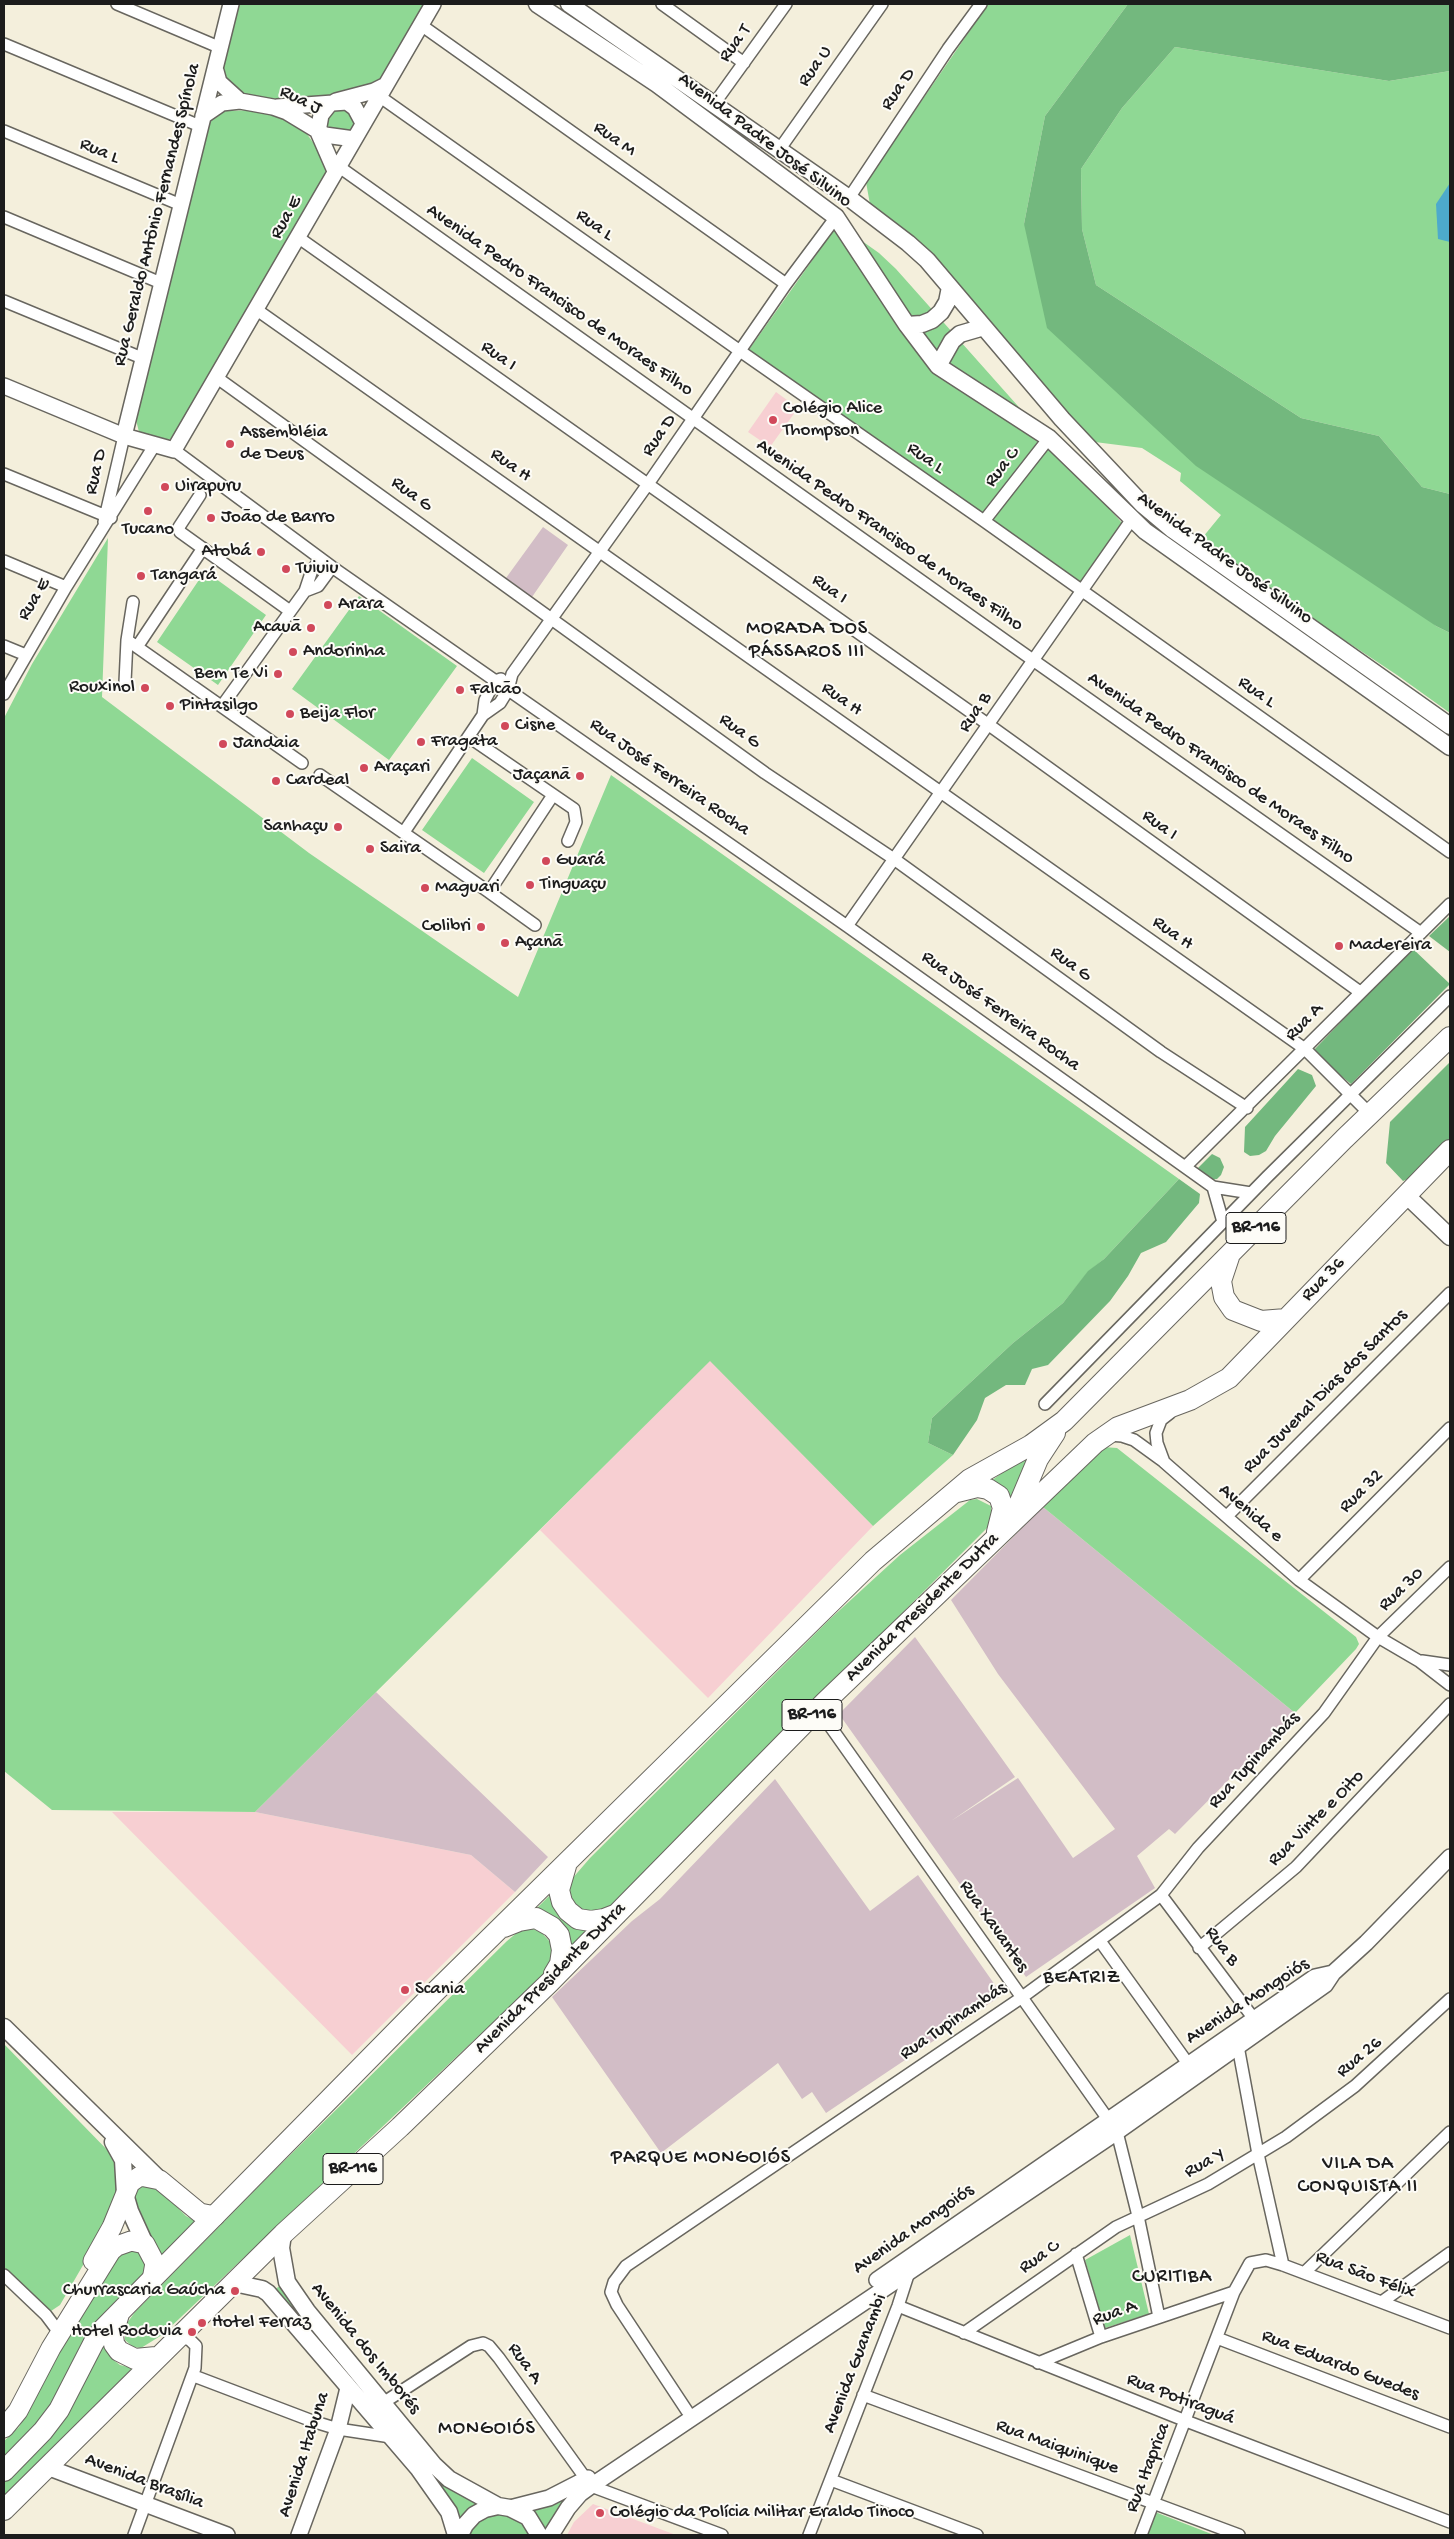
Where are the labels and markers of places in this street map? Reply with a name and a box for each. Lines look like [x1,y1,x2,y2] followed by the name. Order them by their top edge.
[783,398,882,442] place label: Colégio Alice Thompson
[767,414,779,426] marker: Colégio Alice Thompson
[240,422,327,466] place label: Assembléia de Deus
[224,438,236,450] marker: Assembléia de Deus
[175,476,241,498] place label: Uirapuru
[159,481,171,493] marker: Uirapuru
[142,505,154,517] marker: Tucano
[221,507,335,529] place label: João de Barro
[205,512,217,524] marker: João de Barro
[122,519,174,541] place label: Tucano
[202,541,251,563] place label: Atobá
[255,546,267,558] marker: Atobá
[296,558,338,580] place label: Tuiuiu
[280,563,292,575] marker: Tuiuiu
[151,565,217,587] place label: Tangará
[135,570,147,582] marker: Tangará
[338,594,384,616] place label: Arara
[322,599,334,611] marker: Arara
[253,617,301,639] place label: Acauã
[305,622,317,634] marker: Acauã
[303,641,385,663] place label: Andorinha
[287,646,299,658] marker: Andorinha
[194,663,268,685] place label: Bem Te Vi
[272,668,284,680] marker: Bem Te Vi
[69,677,135,699] place label: Rouxinol
[470,679,521,701] place label: Falcão
[139,682,151,694] marker: Rouxinol
[454,684,466,696] marker: Falcão
[180,695,258,717] place label: Pintasilgo
[164,700,176,712] marker: Pintasilgo
[300,703,375,725] place label: Beija Flor
[284,708,296,720] marker: Beija Flor
[515,715,555,737] place label: Cisne
[499,720,511,732] marker: Cisne
[431,731,498,753] place label: Fragata
[233,733,299,755] place label: Jandaia
[415,736,427,748] marker: Fragata
[217,738,229,750] marker: Jandaia
[374,757,430,779] place label: Araçari
[358,762,370,774] marker: Araçari
[513,765,570,787] place label: Jaçanã
[286,770,349,792] place label: Cardeal
[574,770,586,782] marker: Jaçanã
[270,775,282,787] marker: Cardeal
[263,816,328,838] place label: Sanhaçu
[332,821,344,833] marker: Sanhaçu
[380,838,421,860] place label: Saira
[364,843,376,855] marker: Saira
[556,850,605,872] place label: Guará
[540,855,552,867] marker: Guará
[540,874,606,896] place label: Tinguaçu
[435,877,500,899] place label: Maguari
[524,879,536,891] marker: Tinguaçu
[419,882,431,894] marker: Maguari
[422,916,471,938] place label: Colibri
[475,921,487,933] marker: Colibri
[515,932,563,954] place label: Açanã
[1349,935,1432,957] place label: Madereira
[499,937,511,949] marker: Açanã
[1333,940,1345,952] marker: Madereira
[415,1979,465,2001] place label: Scania
[399,1984,411,1996] marker: Scania
[63,2280,225,2302] place label: Churrascaria Gaúcha
[229,2285,241,2297] marker: Churrascaria Gaúcha
[212,2312,311,2334] place label: Hotel Ferraz
[196,2317,208,2329] marker: Hotel Ferraz
[71,2321,182,2343] place label: Hotel Rodovia
[186,2326,198,2338] marker: Hotel Rodovia
[610,2502,914,2524] place label: Colégio da Polícia Militar Eraldo Tinoco
[594,2507,606,2519] marker: Colégio da Polícia Militar Eraldo Tinoco

